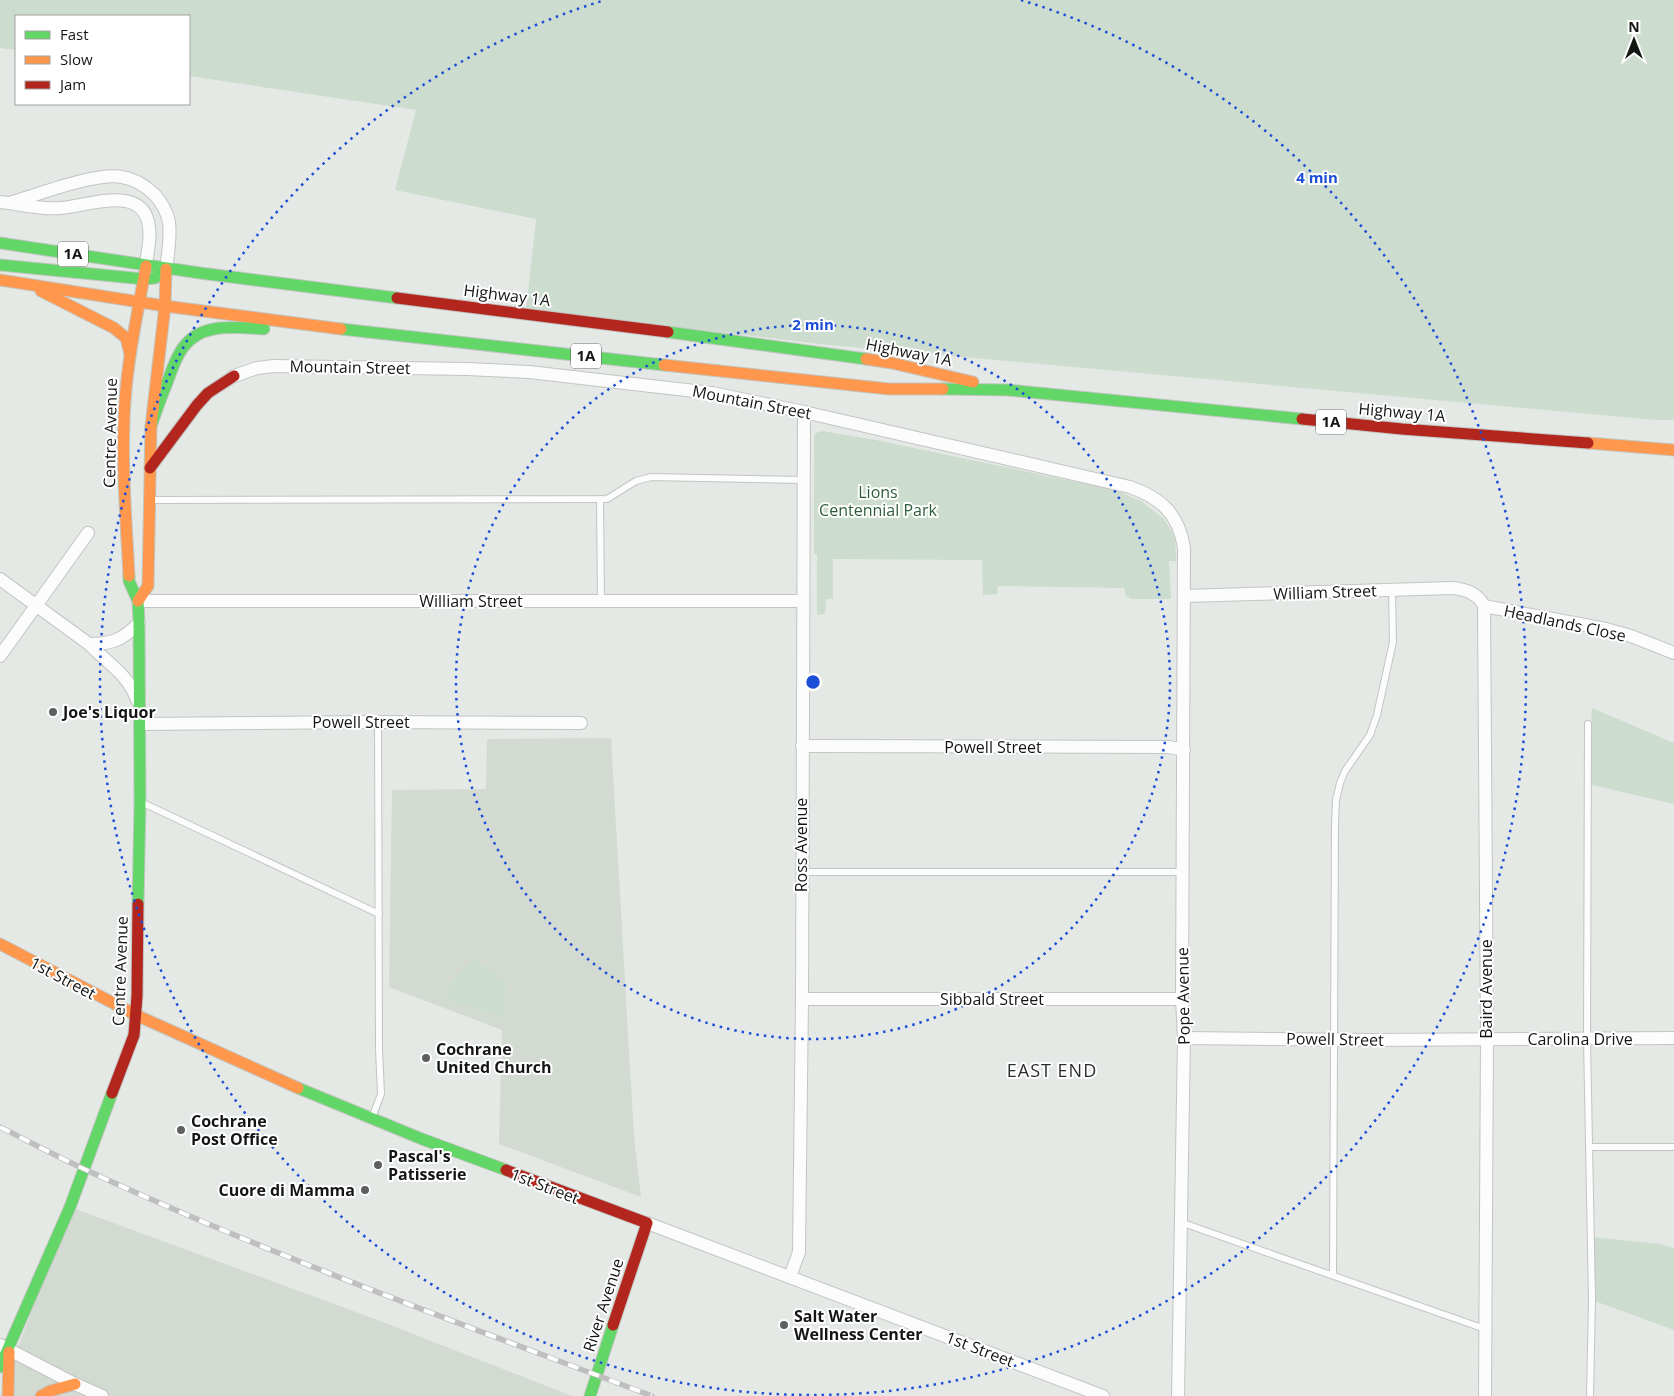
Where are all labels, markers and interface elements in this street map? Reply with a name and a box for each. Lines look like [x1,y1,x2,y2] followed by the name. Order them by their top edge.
[15,15,190,105] legend
[1609,15,1659,65] north arrow
[1628,17,1640,36] text: N
[60,24,89,44] text: Fast
[60,49,93,69] text: Slow
[58,74,86,94] text: Jam
[1296,167,1338,187] text: 4 min
[58,242,88,266] road number: 1A
[462,279,552,311] street label: Highway 1A
[792,314,834,334] text: 2 min
[864,333,955,371] street label: Highway 1A
[571,344,601,368] road number: 1A
[289,355,411,379] street label: Mountain Street
[98,378,122,488] street label: Centre Avenue
[691,380,814,424] street label: Mountain Street
[1358,397,1447,427] street label: Highway 1A
[1316,410,1346,434] road number: 1A
[819,481,937,521] park label: Lions Centennial Park
[1273,579,1377,605] street label: William Street
[419,590,523,612] street label: William Street
[1502,599,1628,647] street label: Headlands Close
[804,673,822,691] centre of rings
[61,701,156,723] place label: Joe's Liquor
[47,706,59,718] marker: Joe's Liquor
[312,711,410,733] street label: Powell Street
[944,736,1042,758] street label: Powell Street
[790,798,812,892] street label: Ross Avenue
[107,916,133,1026] street label: Centre Avenue
[1475,939,1497,1039] street label: Baird Avenue
[1171,947,1195,1045] street label: Pope Avenue
[26,952,100,1005] street label: 1st Street
[940,988,1044,1010] street label: Sibbald Street
[1286,1027,1384,1051] street label: Powell Street
[1527,1028,1633,1050] street label: Carolina Drive
[436,1038,551,1078] place label: Cochrane United Church
[420,1052,432,1064] marker: Cochrane United Church
[1007,1058,1097,1082] district label: EAST END
[191,1110,278,1150] place label: Cochrane Post Office
[175,1124,187,1136] marker: Cochrane Post Office
[388,1145,467,1185] place label: Pascal's Patisserie
[372,1159,384,1171] marker: Pascal's Patisserie
[508,1163,583,1209] street label: 1st Street
[219,1179,355,1201] place label: Cuore di Mamma
[359,1184,371,1196] marker: Cuore di Mamma
[578,1255,628,1355] street label: River Avenue
[794,1305,923,1345] place label: Salt Water Wellness Center
[778,1319,790,1331] marker: Salt Water Wellness Center
[943,1326,1018,1372] street label: 1st Street

